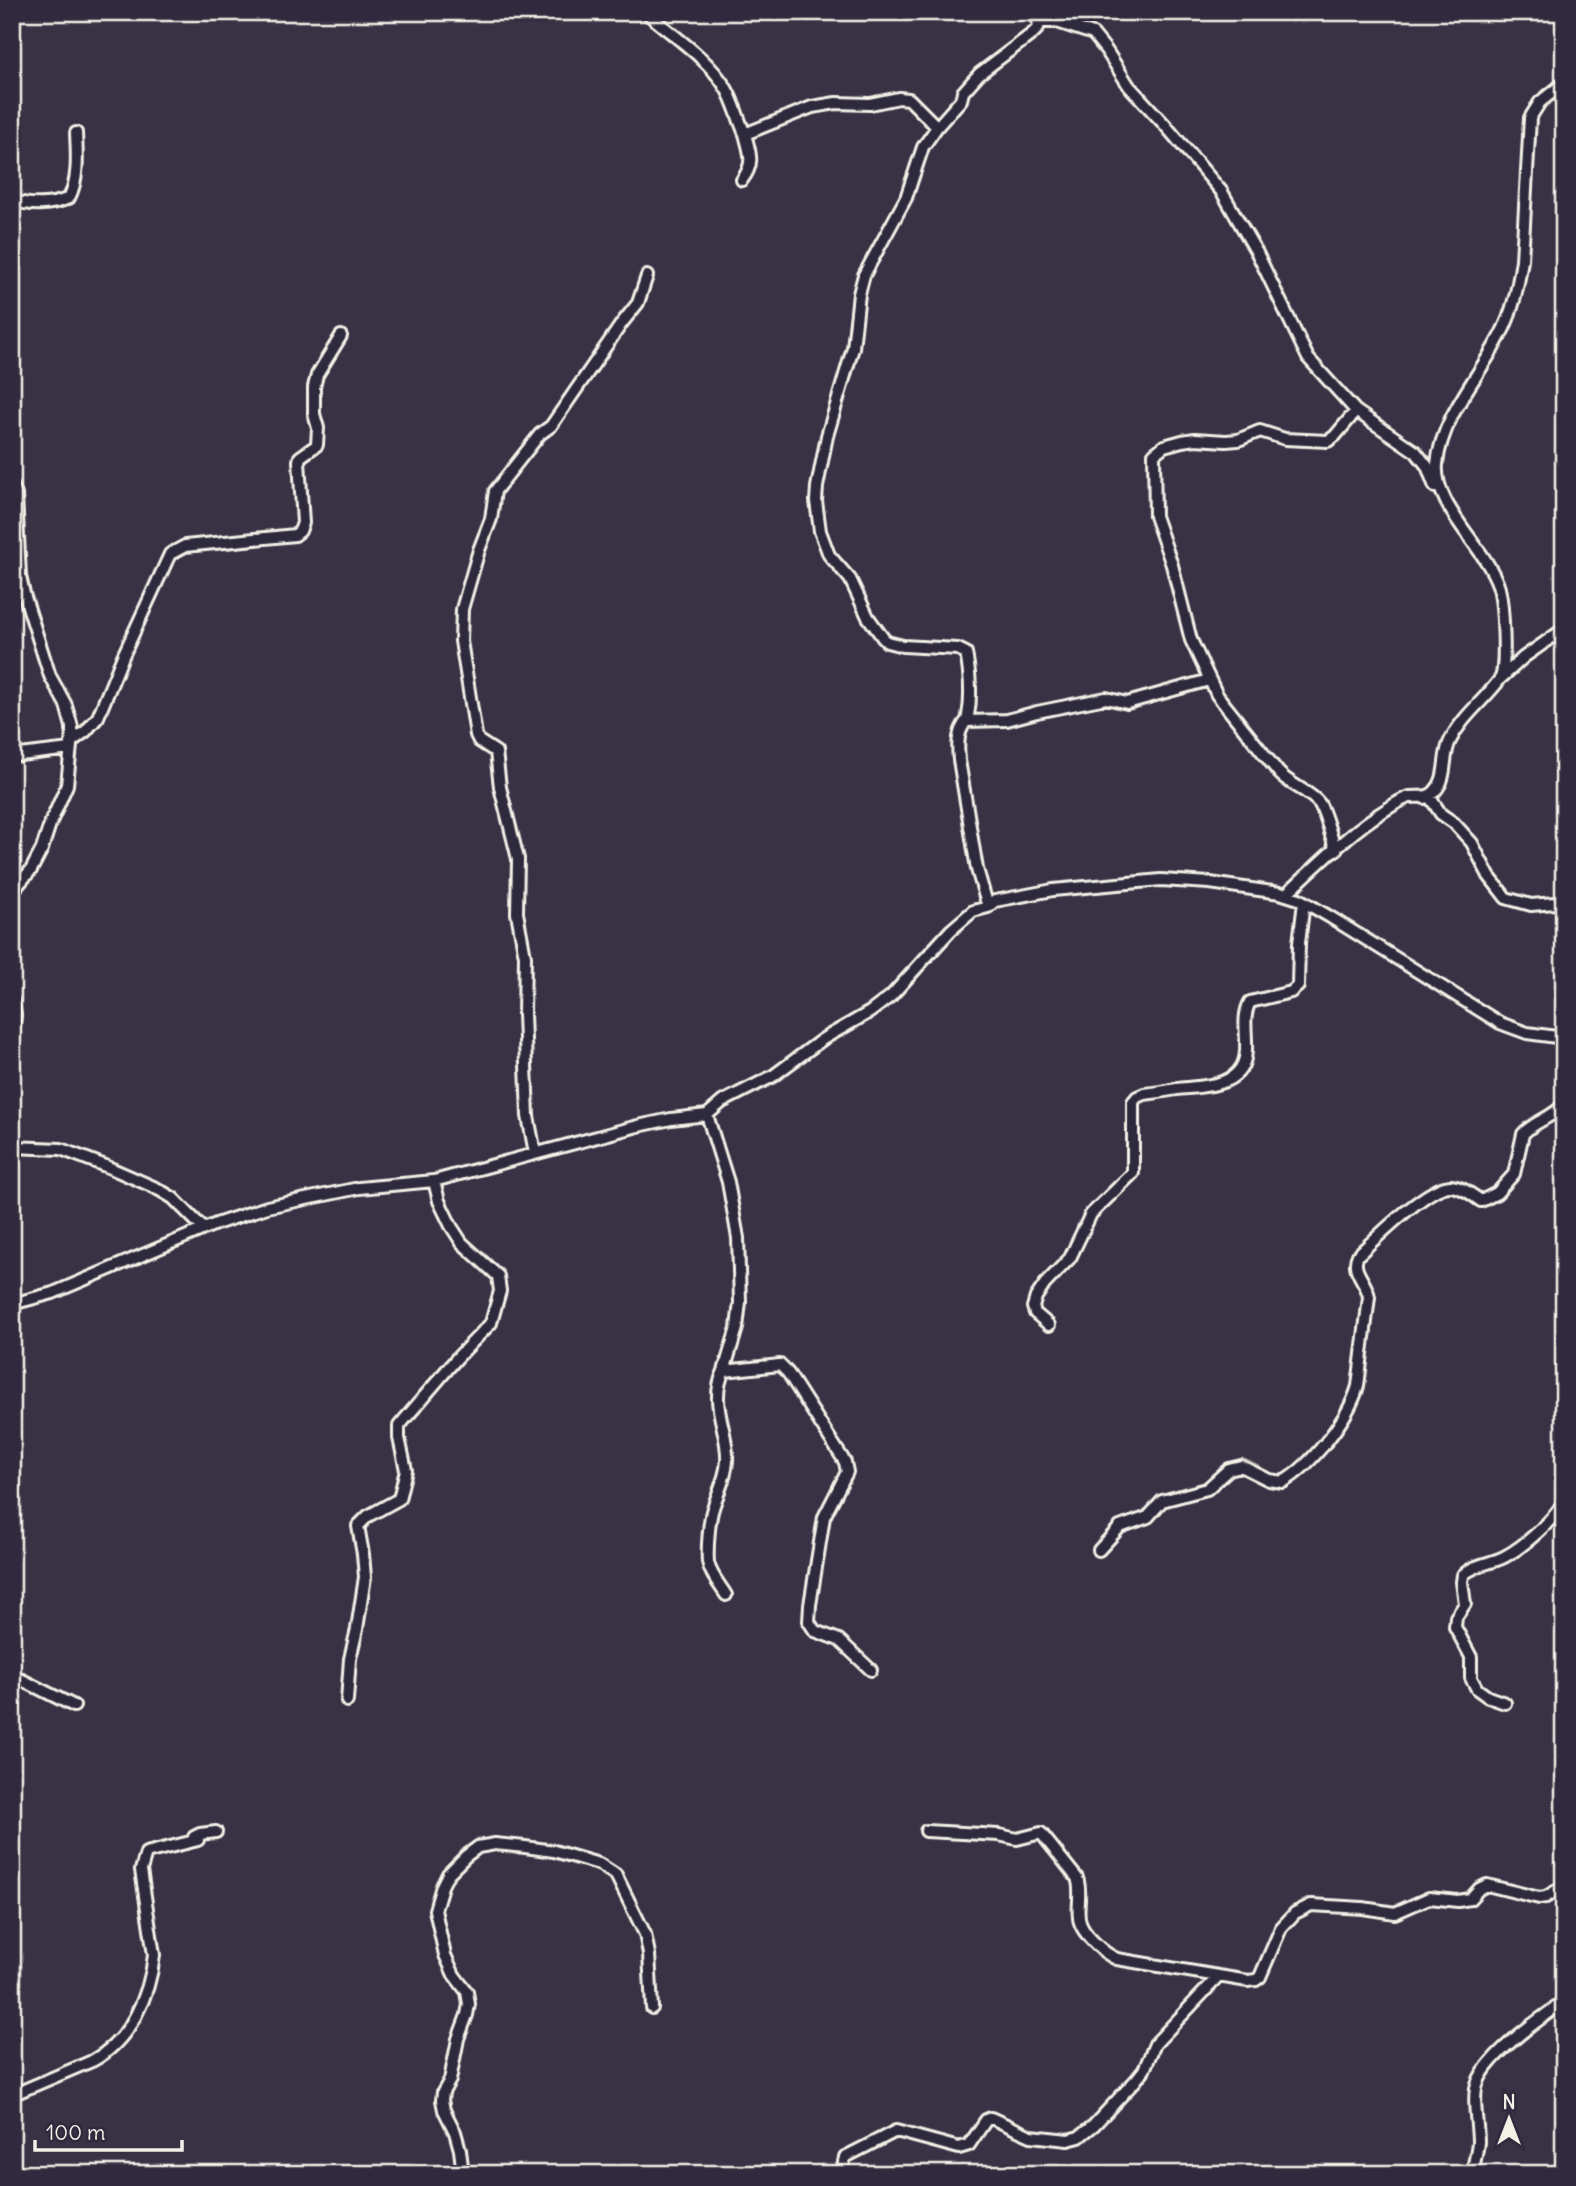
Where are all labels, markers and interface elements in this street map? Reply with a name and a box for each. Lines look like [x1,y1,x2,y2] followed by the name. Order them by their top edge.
[1474,2084,1544,2154] north arrow
[1502,2090,1516,2114] text: N
[35,2109,182,2153] scale bar
[46,2119,105,2146] text: 100 m

